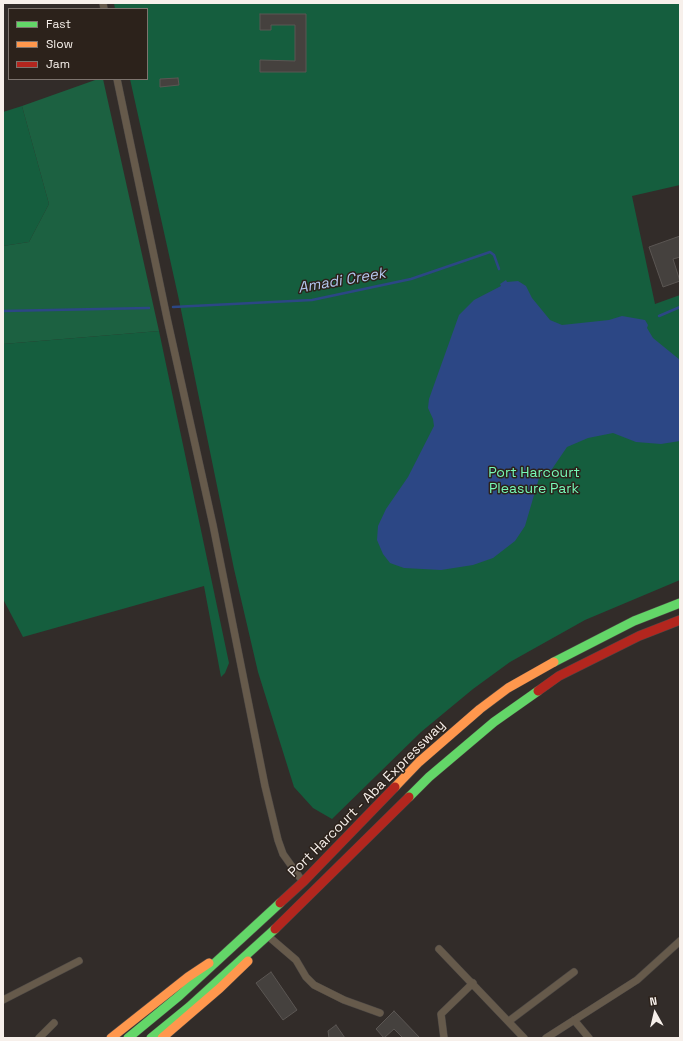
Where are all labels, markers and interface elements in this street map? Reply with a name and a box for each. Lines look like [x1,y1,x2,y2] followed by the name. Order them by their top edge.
[8,8,148,80] legend
[46,16,71,32] text: Fast
[46,36,73,52] text: Slow
[46,56,70,72] text: Jam
[297,264,387,298] water label: Amadi Creek
[488,465,580,498] park label: Port Harcourt Pleasure Park
[285,717,449,881] street label: Port Harcourt - Aba Expressway
[635,993,675,1033] north arrow
[649,994,658,1009] text: N

